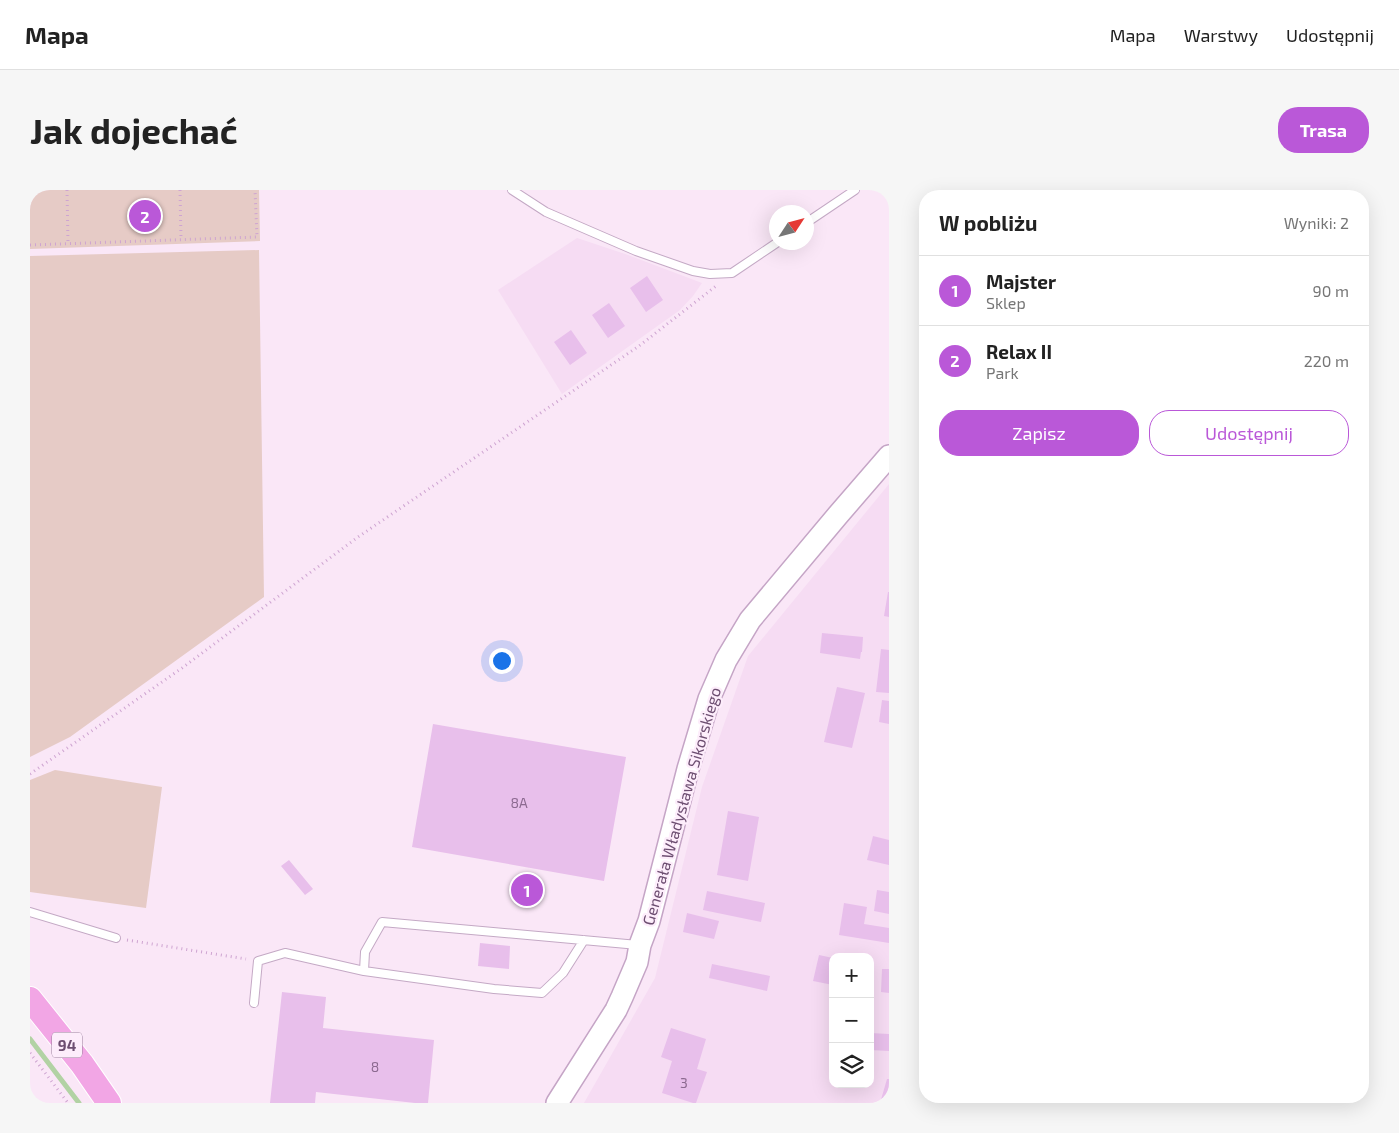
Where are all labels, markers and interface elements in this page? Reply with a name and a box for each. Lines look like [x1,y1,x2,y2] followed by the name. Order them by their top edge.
[25,20,89,49] text: Mapa
[1110,24,1156,46] text: Mapa
[1184,24,1258,46] text: Warstwy
[1286,24,1374,46] text: Udostępnij
[1278,107,1369,153] button: Trasa
[30,109,238,151] text: Jak dojechać
[129,197,161,235] pin: 2
[769,205,814,250] north arrow
[939,210,1038,235] text: W pobliżu
[1284,213,1349,232] text: Wyniki: 2
[986,270,1056,293] text: Majster
[952,281,958,300] text: 1
[1313,281,1349,300] text: 90 m
[986,293,1026,312] text: Sklep
[986,340,1052,363] text: Relax II
[950,351,960,370] text: 2
[1304,351,1349,370] text: 220 m
[986,363,1019,382] text: Park
[939,410,1139,456] button: Zapisz
[1149,410,1349,456] button: Udostępnij
[489,648,515,674] your location
[638,685,724,927] street label: Generała Władysława Sikorskiego
[510,794,528,811] house number: 8A
[511,871,543,909] pin: 1
[829,953,874,1088] map controls
[829,953,874,998] button: +
[829,998,874,1043] button: −
[52,1032,82,1058] road number: 94
[829,1043,874,1088] button: layers
[371,1058,379,1075] house number: 8
[680,1074,688,1091] house number: 3

